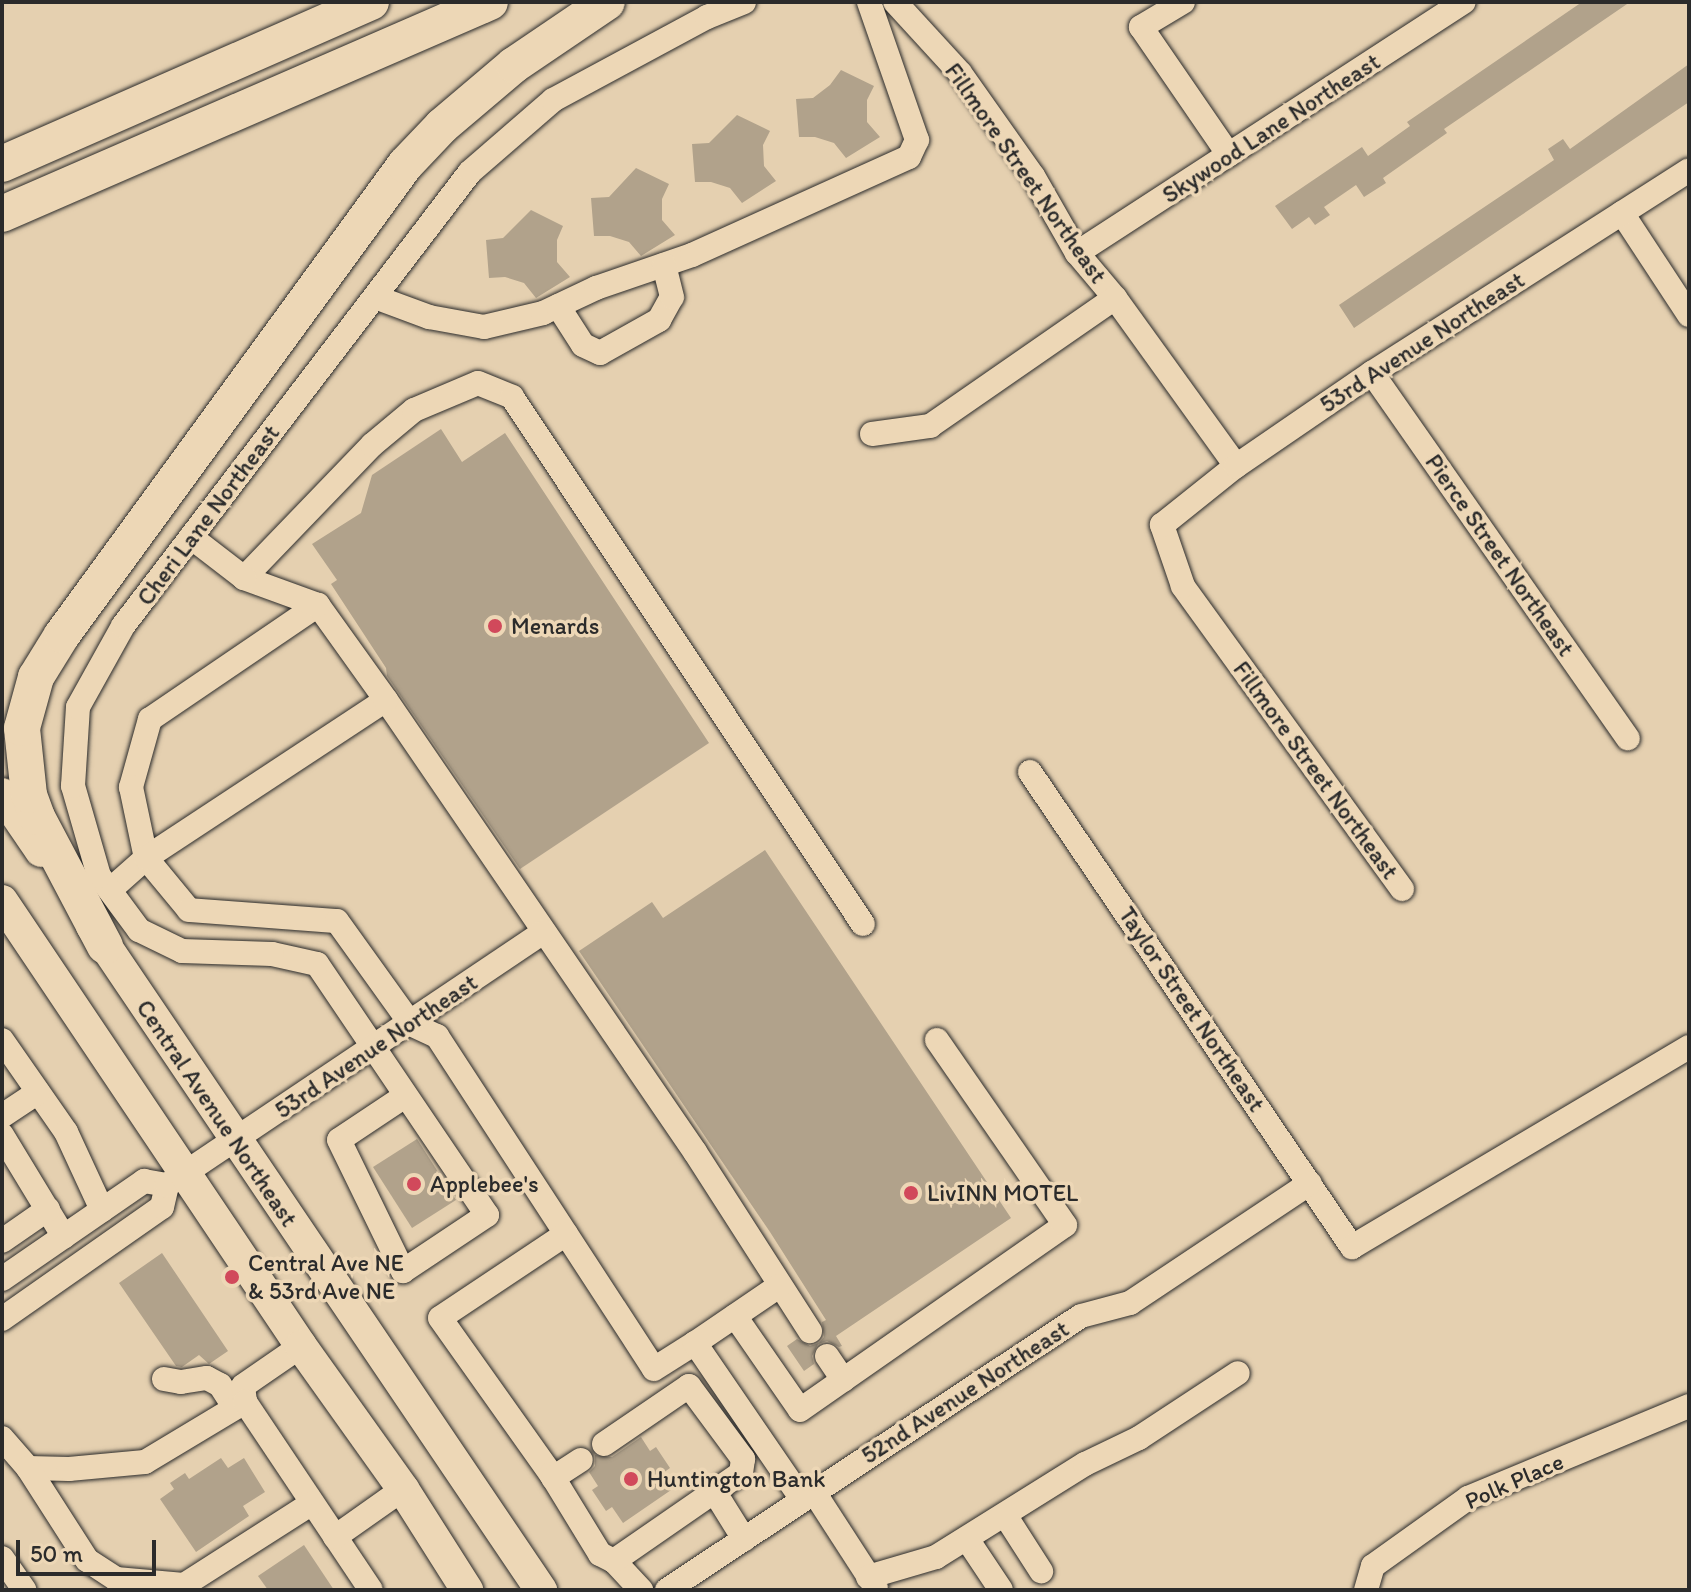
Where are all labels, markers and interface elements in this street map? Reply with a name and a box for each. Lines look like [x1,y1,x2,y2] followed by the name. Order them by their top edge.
[1156,47,1386,209] street label: Skywood Lane Northeast
[939,57,1113,289] street label: Fillmore Street Northeast
[1315,265,1529,419] street label: 53rd Avenue Northeast
[131,419,285,611] street label: Cheri Lane Northeast
[1419,448,1581,662] street label: Pierce Street Northeast
[511,612,599,640] place label: Menards
[486,617,504,635] marker: Menards
[1227,655,1405,885] street label: Fillmore Street Northeast
[1113,901,1271,1117] street label: Taylor Street Northeast
[270,968,482,1124] street label: 53rd Avenue Northeast
[131,994,303,1232] street label: Central Avenue Northeast
[430,1170,539,1198] place label: Applebee's
[405,1175,423,1193] marker: Applebee's
[927,1179,1078,1207] place label: LivINN MOTEL
[902,1184,920,1202] marker: LivINN MOTEL
[248,1249,403,1305] place label: Central Ave NE & 53rd Ave NE
[223,1268,241,1286] marker: Central Ave NE & 53rd Ave NE
[856,1314,1074,1470] street label: 52nd Avenue Northeast
[1460,1446,1568,1516] street label: Polk Place
[647,1465,825,1493] place label: Huntington Bank
[622,1470,640,1488] marker: Huntington Bank
[20,1524,160,1574] scale bar
[30,1539,83,1568] text: 50 m

